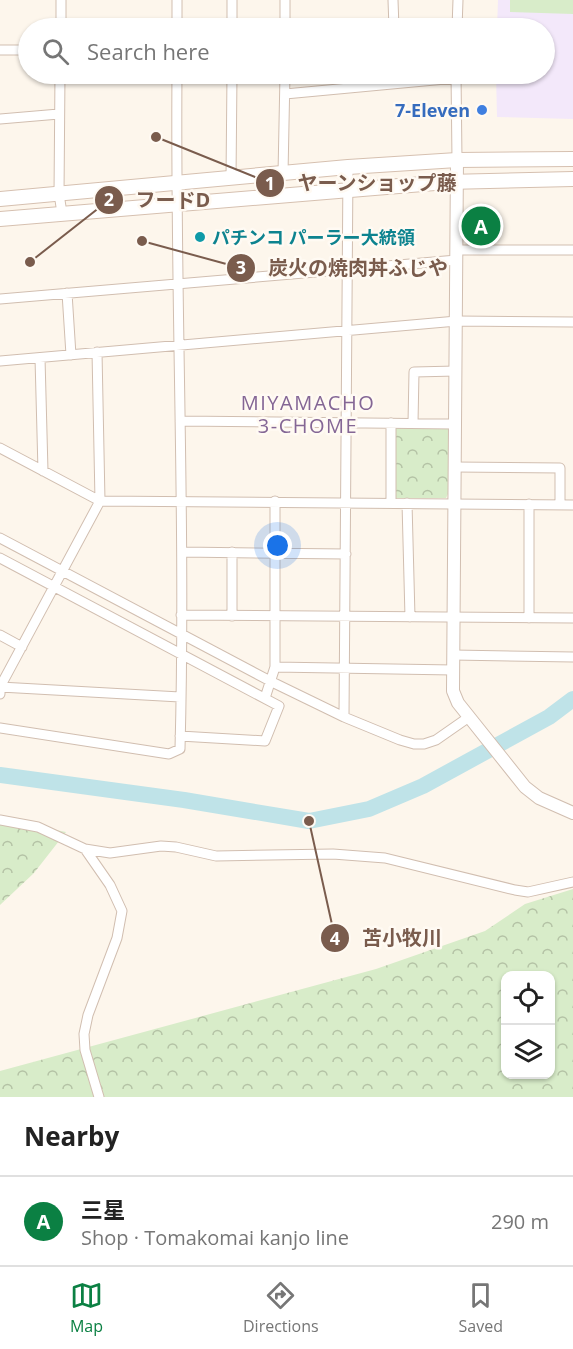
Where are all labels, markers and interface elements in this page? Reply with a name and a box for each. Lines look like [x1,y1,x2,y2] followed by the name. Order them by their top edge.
[18,18,555,84] search box
[39,35,72,68] icon: search
[87,36,210,66] text: Search here
[395,98,470,122] place label: 7-Eleven
[475,103,489,117] marker: 7-Eleven
[255,164,469,202] callout: ヤーンショップ藤
[298,169,457,196] text: ヤーンショップ藤
[265,171,275,195] text: 1
[94,181,223,219] callout: フードD
[136,186,210,213] text: フードD
[104,187,114,211] text: 2
[462,204,500,248] pin: A
[212,225,415,249] place label: パチンコ パーラー大統領
[193,230,207,244] marker: パチンコ パーラー大統領
[226,249,460,287] callout: 炭火の焼肉丼ふじや
[268,254,448,281] text: 炭火の焼肉丼ふじや
[236,255,246,279] text: 3
[241,389,375,439] district label: MIYAMACHO 3-CHOME
[263,531,292,560] your location
[320,919,454,957] callout: 苫小牧川
[362,924,442,951] text: 苫小牧川
[330,926,340,950] text: 4
[501,971,555,1079] map controls
[501,971,555,1025] button: locate
[501,1025,555,1079] button: layers
[24,1118,119,1154] text: Nearby
[81,1194,125,1224] text: 三星
[37,1208,50,1235] text: A
[491,1208,549,1235] text: 290 m
[81,1224,349,1251] text: Shop · Tomakomai kanjo line
[70,1279,103,1337] tab: Map
[243,1279,319,1337] tab: Directions
[459,1279,503,1337] tab: Saved

